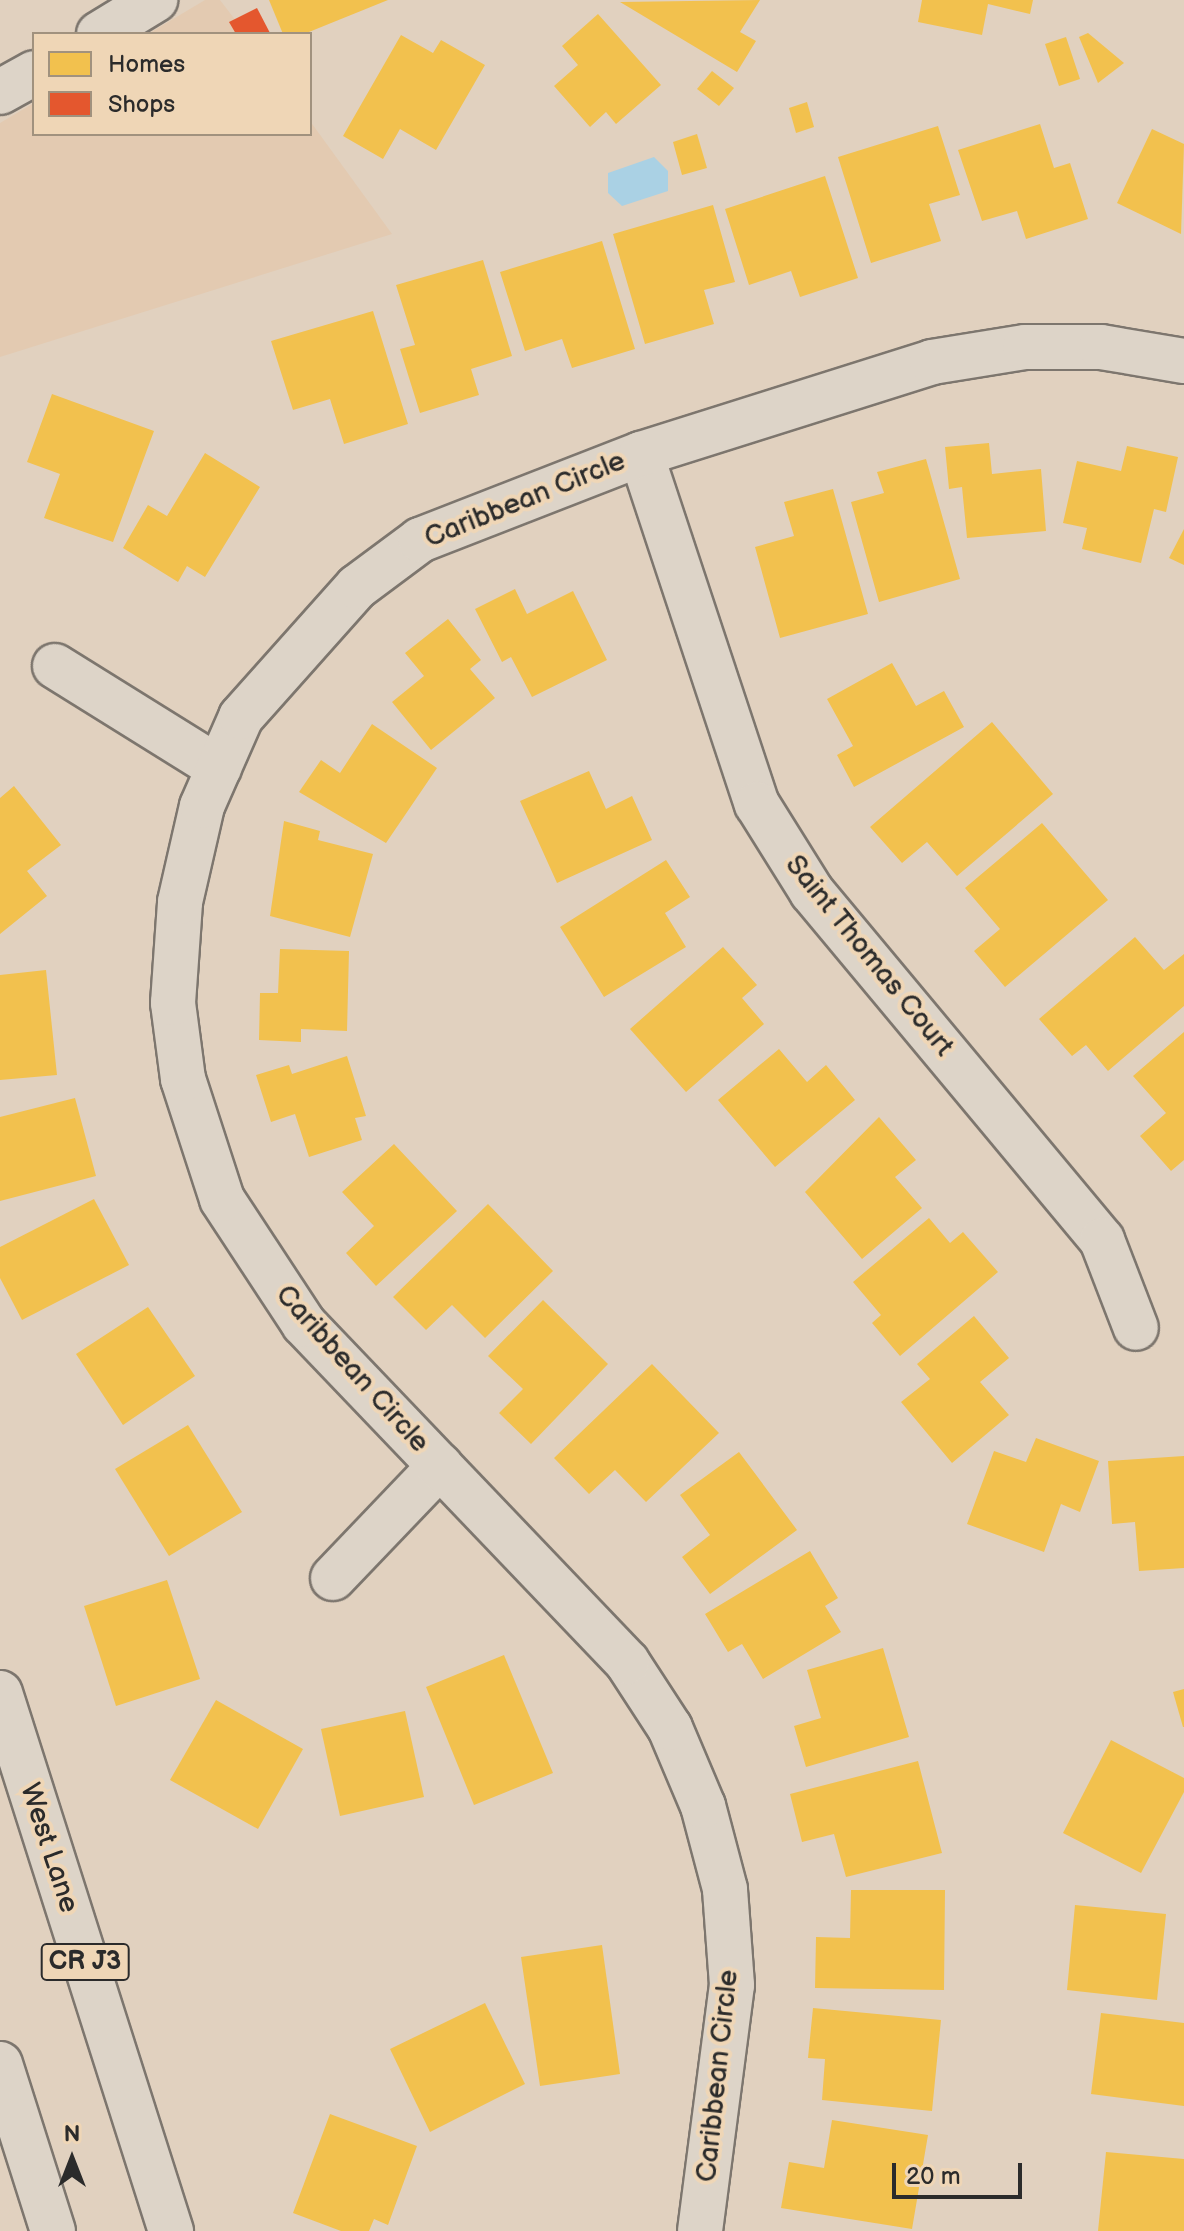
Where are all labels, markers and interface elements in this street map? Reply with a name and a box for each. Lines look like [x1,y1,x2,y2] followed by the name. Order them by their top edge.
[32,32,312,136] legend
[108,50,185,79] text: Homes
[108,90,175,119] text: Shops
[420,444,630,556] street label: Caribbean Circle
[777,849,961,1063] street label: Saint Thomas Court
[268,1279,436,1459] street label: Caribbean Circle
[12,1779,86,1917] street label: West Lane
[39,1940,131,1984] road number: CR J3
[690,1968,746,2184] street label: Caribbean Circle
[32,2119,112,2199] north arrow
[64,2121,80,2148] text: N
[896,2147,1026,2197] scale bar
[906,2162,961,2191] text: 20 m

